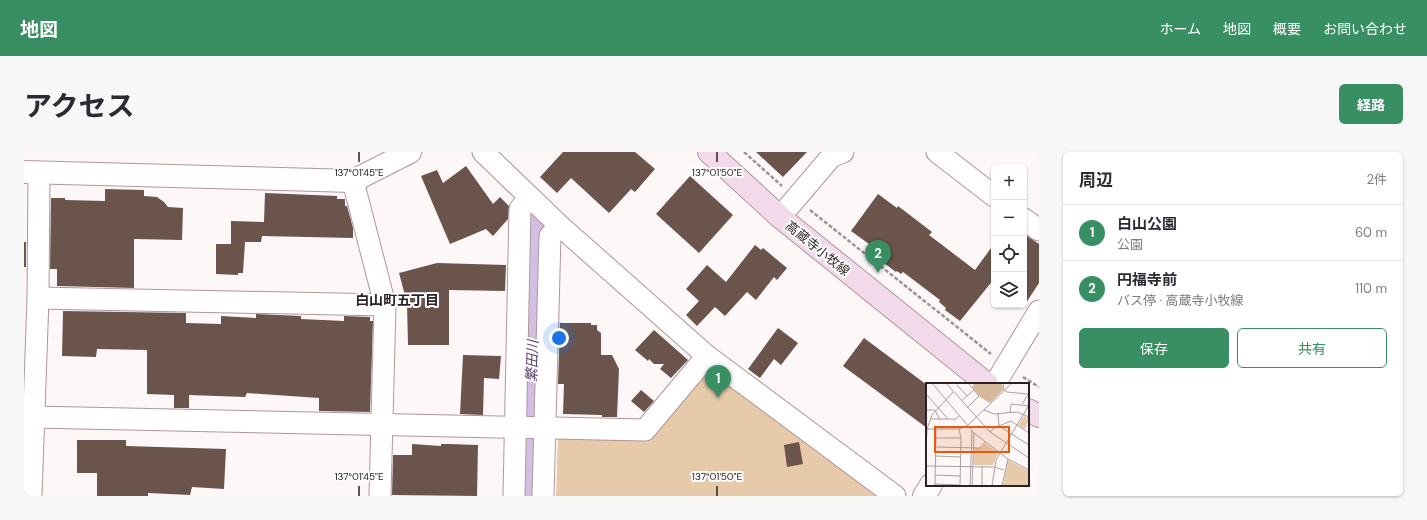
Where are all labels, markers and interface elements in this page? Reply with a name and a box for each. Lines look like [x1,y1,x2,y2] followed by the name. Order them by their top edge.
[20,17,58,42] text: 地図
[1159,20,1201,38] text: ホーム
[1223,20,1251,38] text: 地図
[1273,20,1301,38] text: 概要
[1323,20,1407,38] text: お問い合わせ
[1339,84,1403,124] button: 経路
[24,88,135,125] text: アクセス
[991,164,1027,308] map controls
[991,164,1027,200] button: +
[334,166,384,179] text: 137°01'45"E
[692,166,743,179] text: 137°01'50"E
[1079,169,1113,191] text: 周辺
[1367,171,1387,188] text: 2件
[991,200,1027,236] button: −
[1117,214,1177,234] text: 白山公園
[782,217,853,280] street label: 高蔵寺小牧線
[1090,224,1094,241] text: 1
[1355,224,1387,241] text: 60 m
[991,236,1027,272] button: locate
[1117,236,1143,253] text: 公園
[865,240,891,273] pin: 2
[1117,270,1177,290] text: 円福寺前
[991,272,1027,308] button: layers
[1088,280,1096,297] text: 2
[1355,280,1387,297] text: 110 m
[355,291,439,309] district label: 白山町五丁目
[1117,292,1244,309] text: バス停 · 高蔵寺小牧線
[549,328,569,348] your location
[1079,328,1229,368] button: 保存
[1237,328,1387,368] button: 共有
[522,338,542,382] water label: 繁田川
[705,365,731,398] pin: 1
[926,383,1029,486] inset map
[334,470,384,483] text: 137°01'45"E
[692,470,743,483] text: 137°01'50"E

